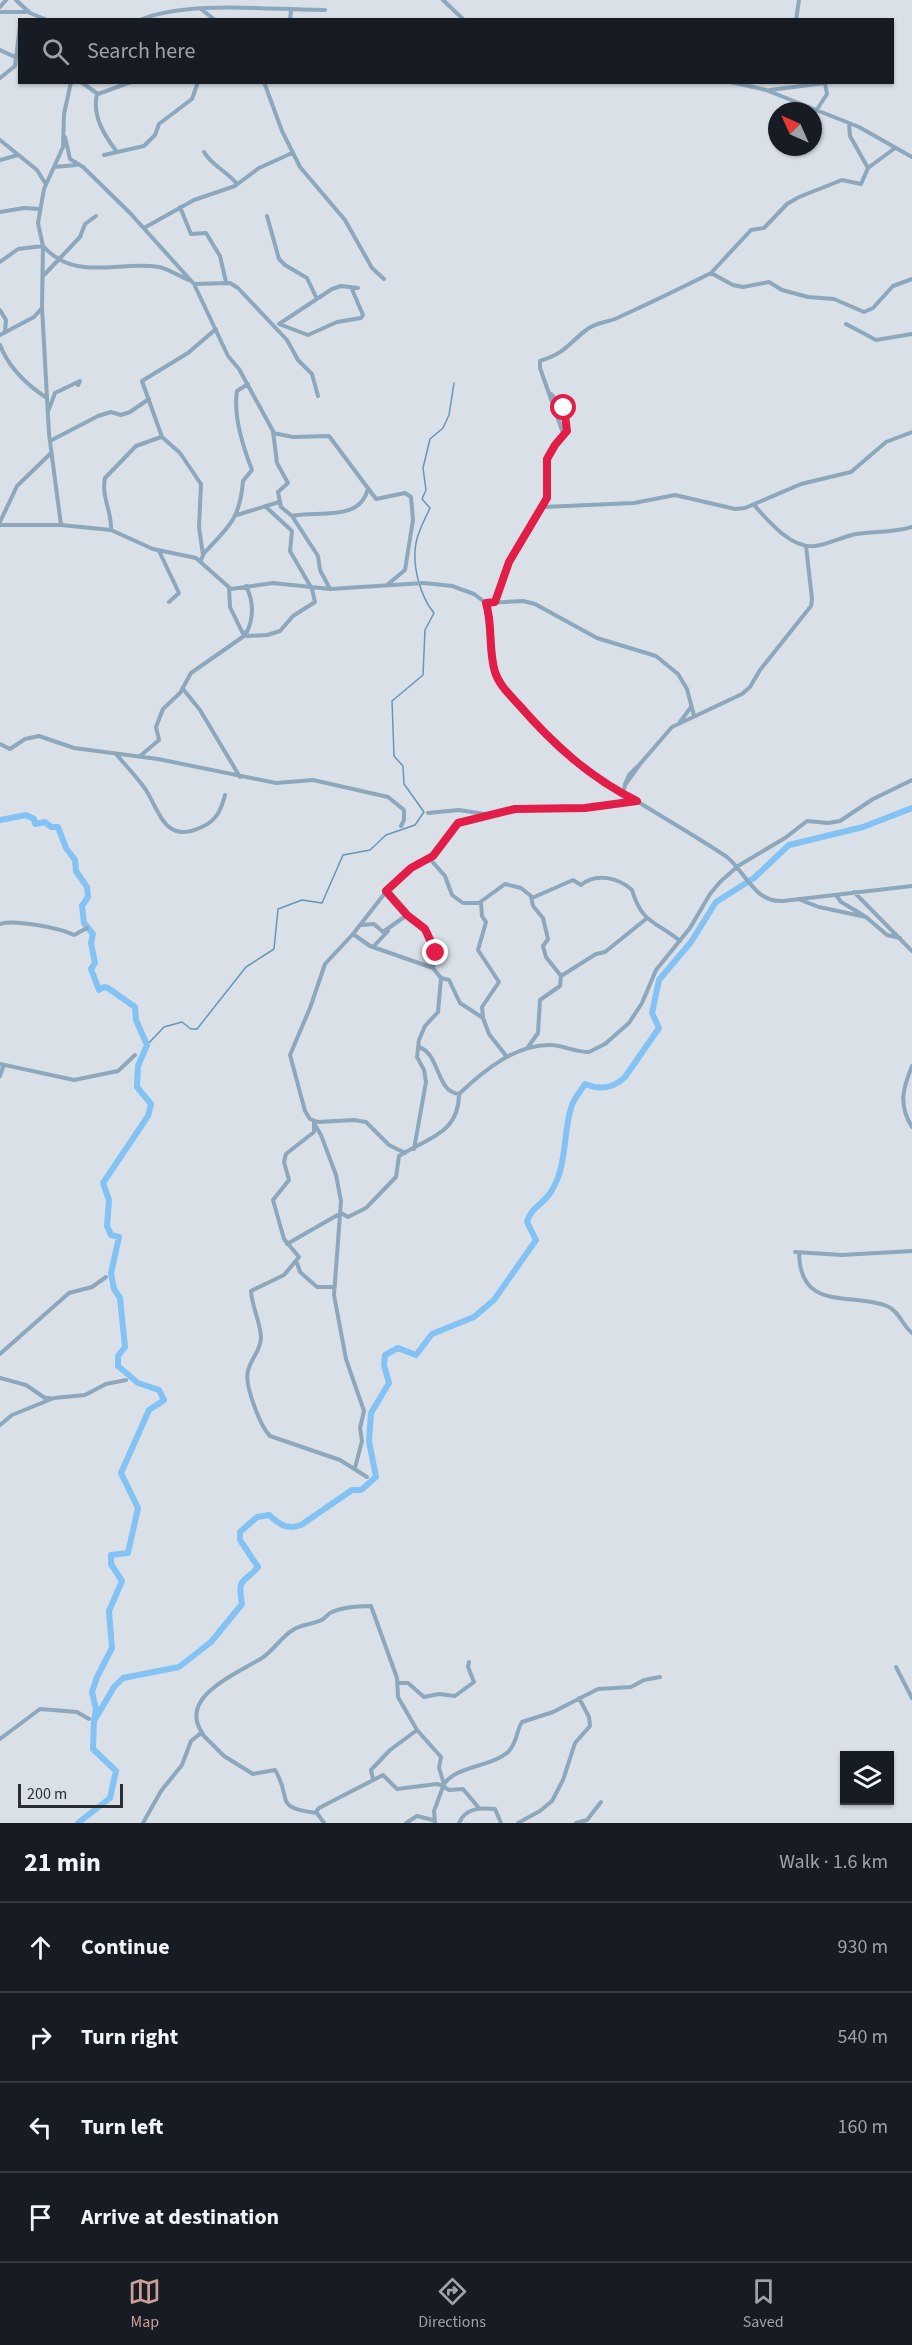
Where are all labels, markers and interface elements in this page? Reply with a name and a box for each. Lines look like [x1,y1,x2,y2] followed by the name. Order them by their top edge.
[18,18,894,84] search box
[39,35,72,68] icon: search
[87,35,195,67] text: Search here
[768,102,822,156] north arrow
[550,394,576,420] route start
[422,939,448,965] route end
[840,1751,894,1805] map controls
[840,1751,894,1805] button: layers
[18,1781,123,1808] scale bar
[27,1783,67,1805] text: 200 m
[24,1844,101,1881] text: 21 min
[779,1848,888,1876] text: Walk · 1.6 km
[24,1931,57,1964] icon: ahead
[81,1931,170,1963] text: Continue
[838,1933,888,1961] text: 930 m
[24,2021,57,2054] icon: right
[81,2021,178,2053] text: Turn right
[838,2023,888,2051] text: 540 m
[24,2111,57,2144] icon: left
[81,2111,163,2143] text: Turn left
[838,2113,888,2141] text: 160 m
[24,2201,57,2234] icon: arrive
[81,2201,279,2233] text: Arrive at destination
[128,2275,161,2333] tab: Map
[418,2275,486,2333] tab: Directions
[743,2275,784,2333] tab: Saved

